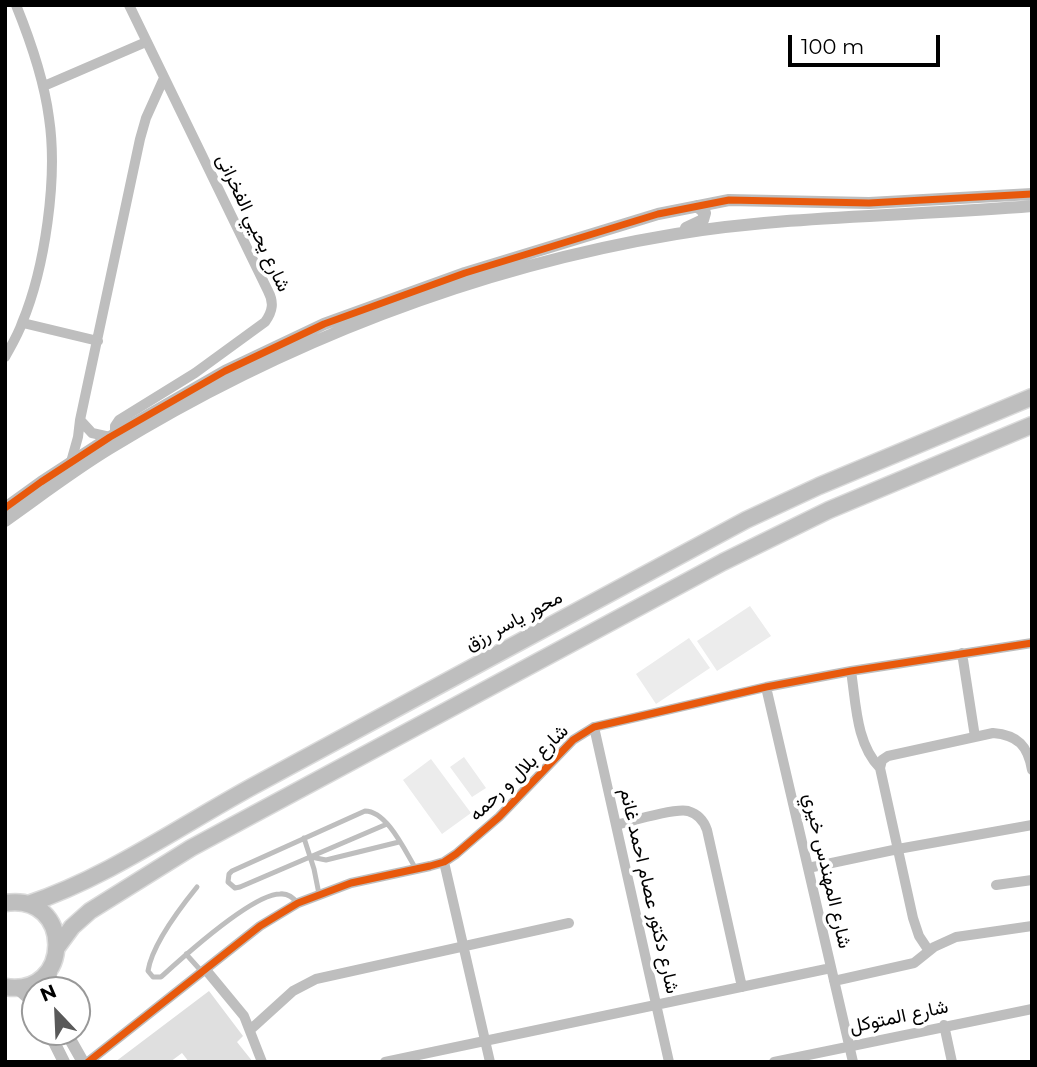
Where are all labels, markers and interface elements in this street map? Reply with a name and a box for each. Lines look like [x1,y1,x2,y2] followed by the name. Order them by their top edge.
[792,21,944,65] scale bar
[801,34,864,59] text: 100 m
[211,151,295,295] street label: شارع يحيي الفخرانى
[462,586,566,656] street label: محور ياسر رزق
[465,720,573,826] street label: شارع بلال و رحمه
[614,786,684,996] street label: شارع دكتور عصام احمد غانم
[798,791,856,951] street label: شارع المهندس خيري
[21,976,91,1046] north arrow
[37,979,60,1007] text: N
[848,995,950,1039] street label: شارع المتوكل

